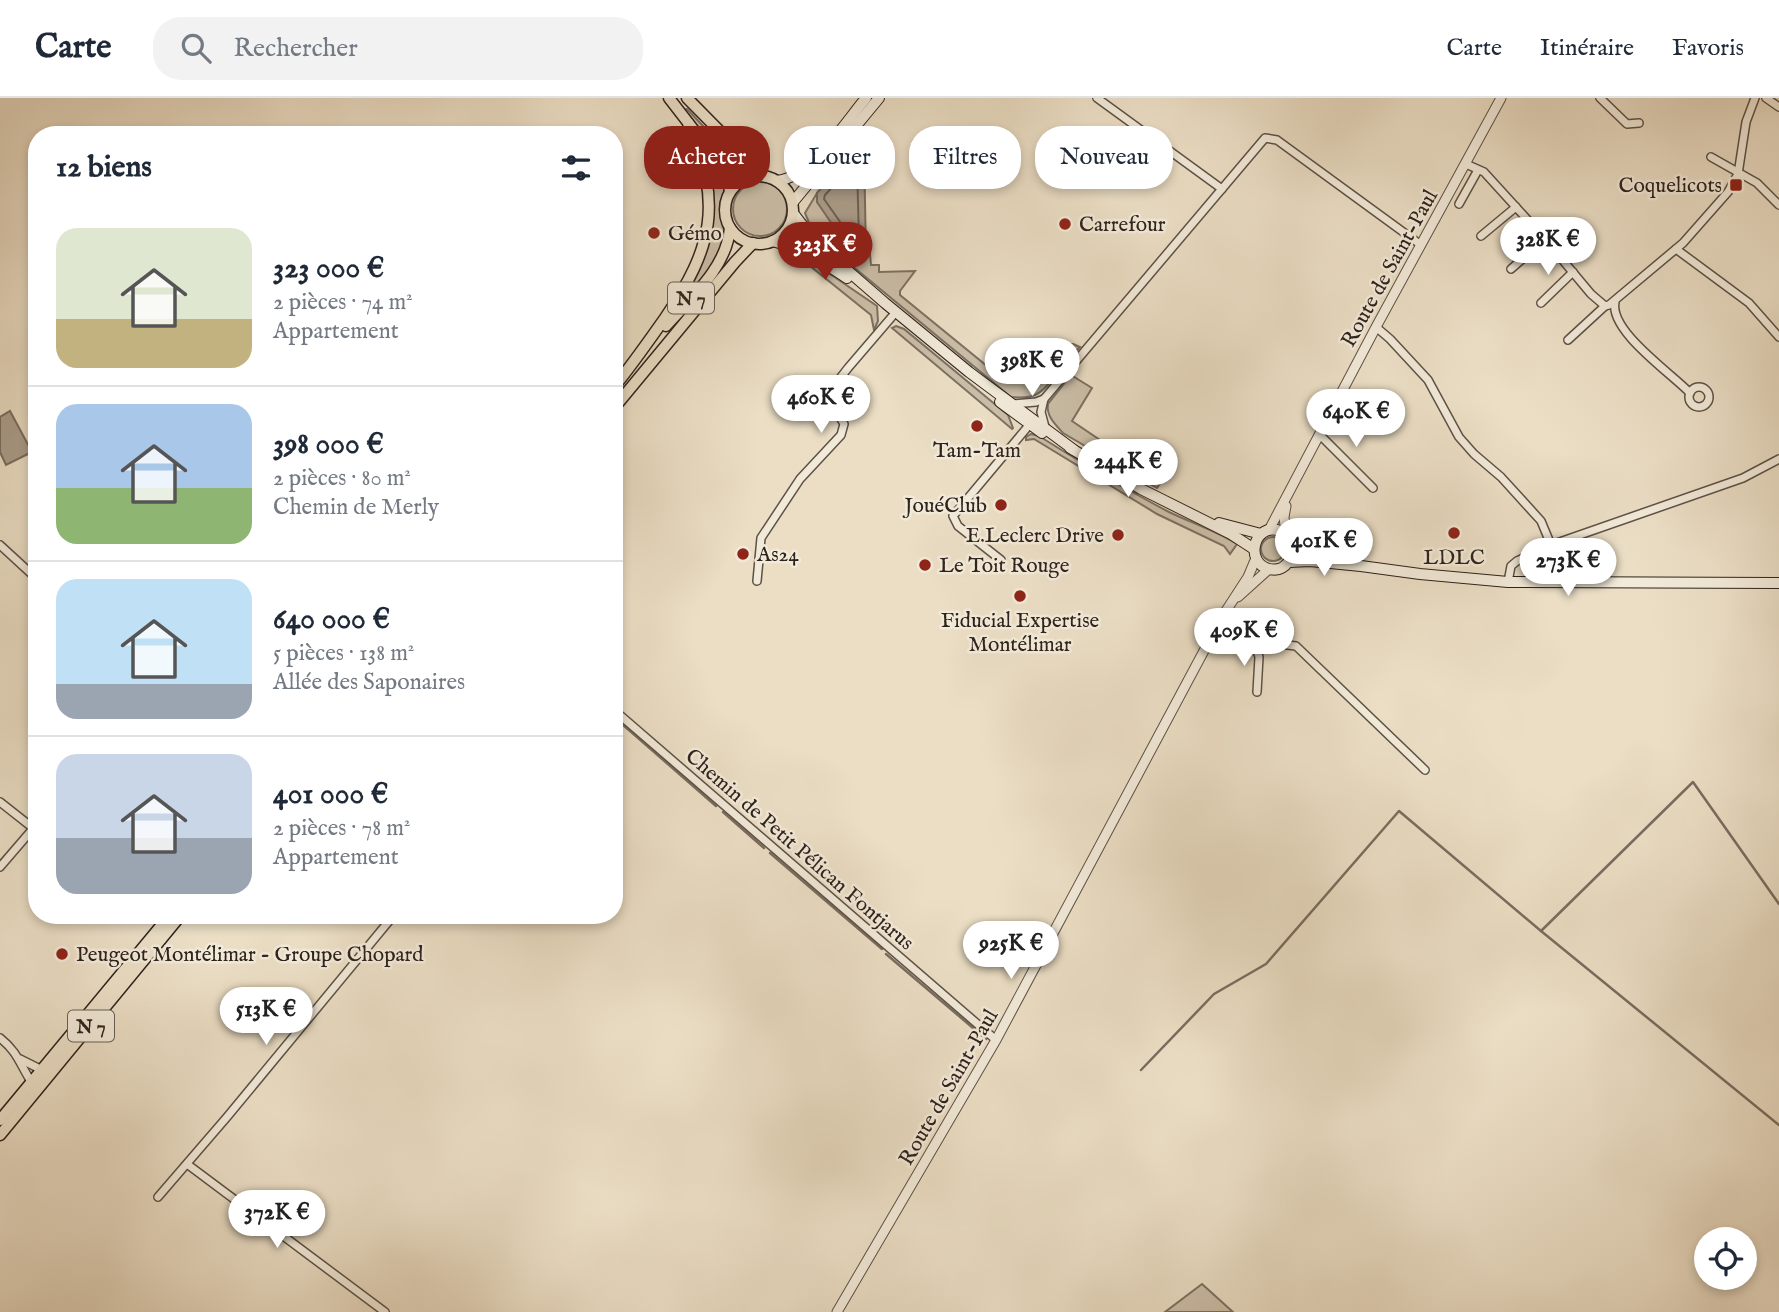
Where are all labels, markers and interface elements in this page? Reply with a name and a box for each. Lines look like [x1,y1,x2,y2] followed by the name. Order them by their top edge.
[153,17,643,80] search box
[35,27,111,69] text: Carte
[177,29,215,67] icon: search
[233,32,358,65] text: Rechercher
[1446,33,1502,64] text: Carte
[1540,33,1634,64] text: Itinéraire
[1672,33,1744,64] text: Favoris
[644,126,770,189] chip: Acheter
[784,126,895,189] chip: Louer
[909,126,1021,189] chip: Filtres
[1035,126,1173,189] chip: Nouveau
[56,149,152,187] text: 12 biens
[557,149,595,187] icon: filters
[1619,173,1722,200] place label: Coquelicots
[1728,177,1744,193] marker: Coquelicots
[1336,185,1445,352] street label: Route de Saint-Paul
[1079,212,1166,239] place label: Carrefour
[1057,216,1073,232] marker: Carrefour
[1491,218,1605,277] pin: 328K €
[668,221,722,248] place label: Gémo
[768,222,882,282] pin: 323K €
[646,225,662,241] marker: Gémo
[1516,225,1580,254] text: 328K €
[793,230,857,259] text: 323K €
[273,250,384,288] text: 323 000 €
[112,256,196,340] icon: home
[668,282,714,314] road number: N 7
[273,288,413,317] text: 2 pièces · 74 m²
[273,317,399,346] text: Appartement
[975,338,1089,398] pin: 398K €
[1001,346,1063,375] text: 398K €
[764,376,878,435] pin: 460K €
[787,383,855,412] text: 460K €
[1299,390,1413,449] pin: 640K €
[1322,397,1390,426] text: 640K €
[969,418,985,434] marker: Tam-Tam
[273,426,384,464] text: 398 000 €
[112,432,196,516] icon: home
[933,438,1021,465] place label: Tam-Tam
[1071,440,1185,499] pin: 244K €
[1094,447,1162,476] text: 244K €
[273,464,411,493] text: 2 pièces · 80 m²
[273,493,439,522] text: Chemin de Merly
[902,493,987,520] place label: JouéClub
[993,497,1009,513] marker: JouéClub
[1267,518,1381,578] pin: 401K €
[966,523,1104,550] place label: E.Leclerc Drive
[1446,525,1462,541] marker: LDLC
[1291,526,1357,555] text: 401K €
[1110,527,1126,543] marker: E.Leclerc Drive
[1511,538,1625,598] pin: 273K €
[756,542,799,569] place label: As24
[1423,545,1485,572] place label: LDLC
[735,546,751,562] marker: As24
[1535,546,1601,575] text: 273K €
[939,553,1070,580] place label: Le Toit Rouge
[917,557,933,573] marker: Le Toit Rouge
[1012,588,1028,604] marker: Fiducial Expertise Montélimar
[273,601,390,639] text: 640 000 €
[112,607,196,691] icon: home
[941,608,1100,659] place label: Fiducial Expertise Montélimar
[1187,608,1301,668] pin: 409K €
[1210,616,1278,645] text: 409K €
[273,639,414,668] text: 5 pièces · 138 m²
[273,668,465,697] text: Allée des Saponaires
[679,743,919,957] street label: Chemin de Petit Pélican Fontjarus
[273,776,388,814] text: 401 000 €
[112,782,196,866] icon: home
[273,814,410,843] text: 2 pièces · 78 m²
[273,843,399,872] text: Appartement
[954,922,1068,981] pin: 925K €
[979,929,1043,958] text: 925K €
[76,942,424,969] place label: Peugeot Montélimar - Groupe Chopard
[54,946,70,962] marker: Peugeot Montélimar - Groupe Chopard
[209,988,323,1047] pin: 513K €
[236,995,296,1024] text: 513K €
[894,1005,1005,1171] street label: Route de Saint-Paul
[68,1010,114,1042] road number: N 7
[220,1190,334,1250] pin: 372K €
[244,1198,310,1227] text: 372K €
[1694,1227,1757,1290] map controls
[1694,1227,1757,1290] button: locate

